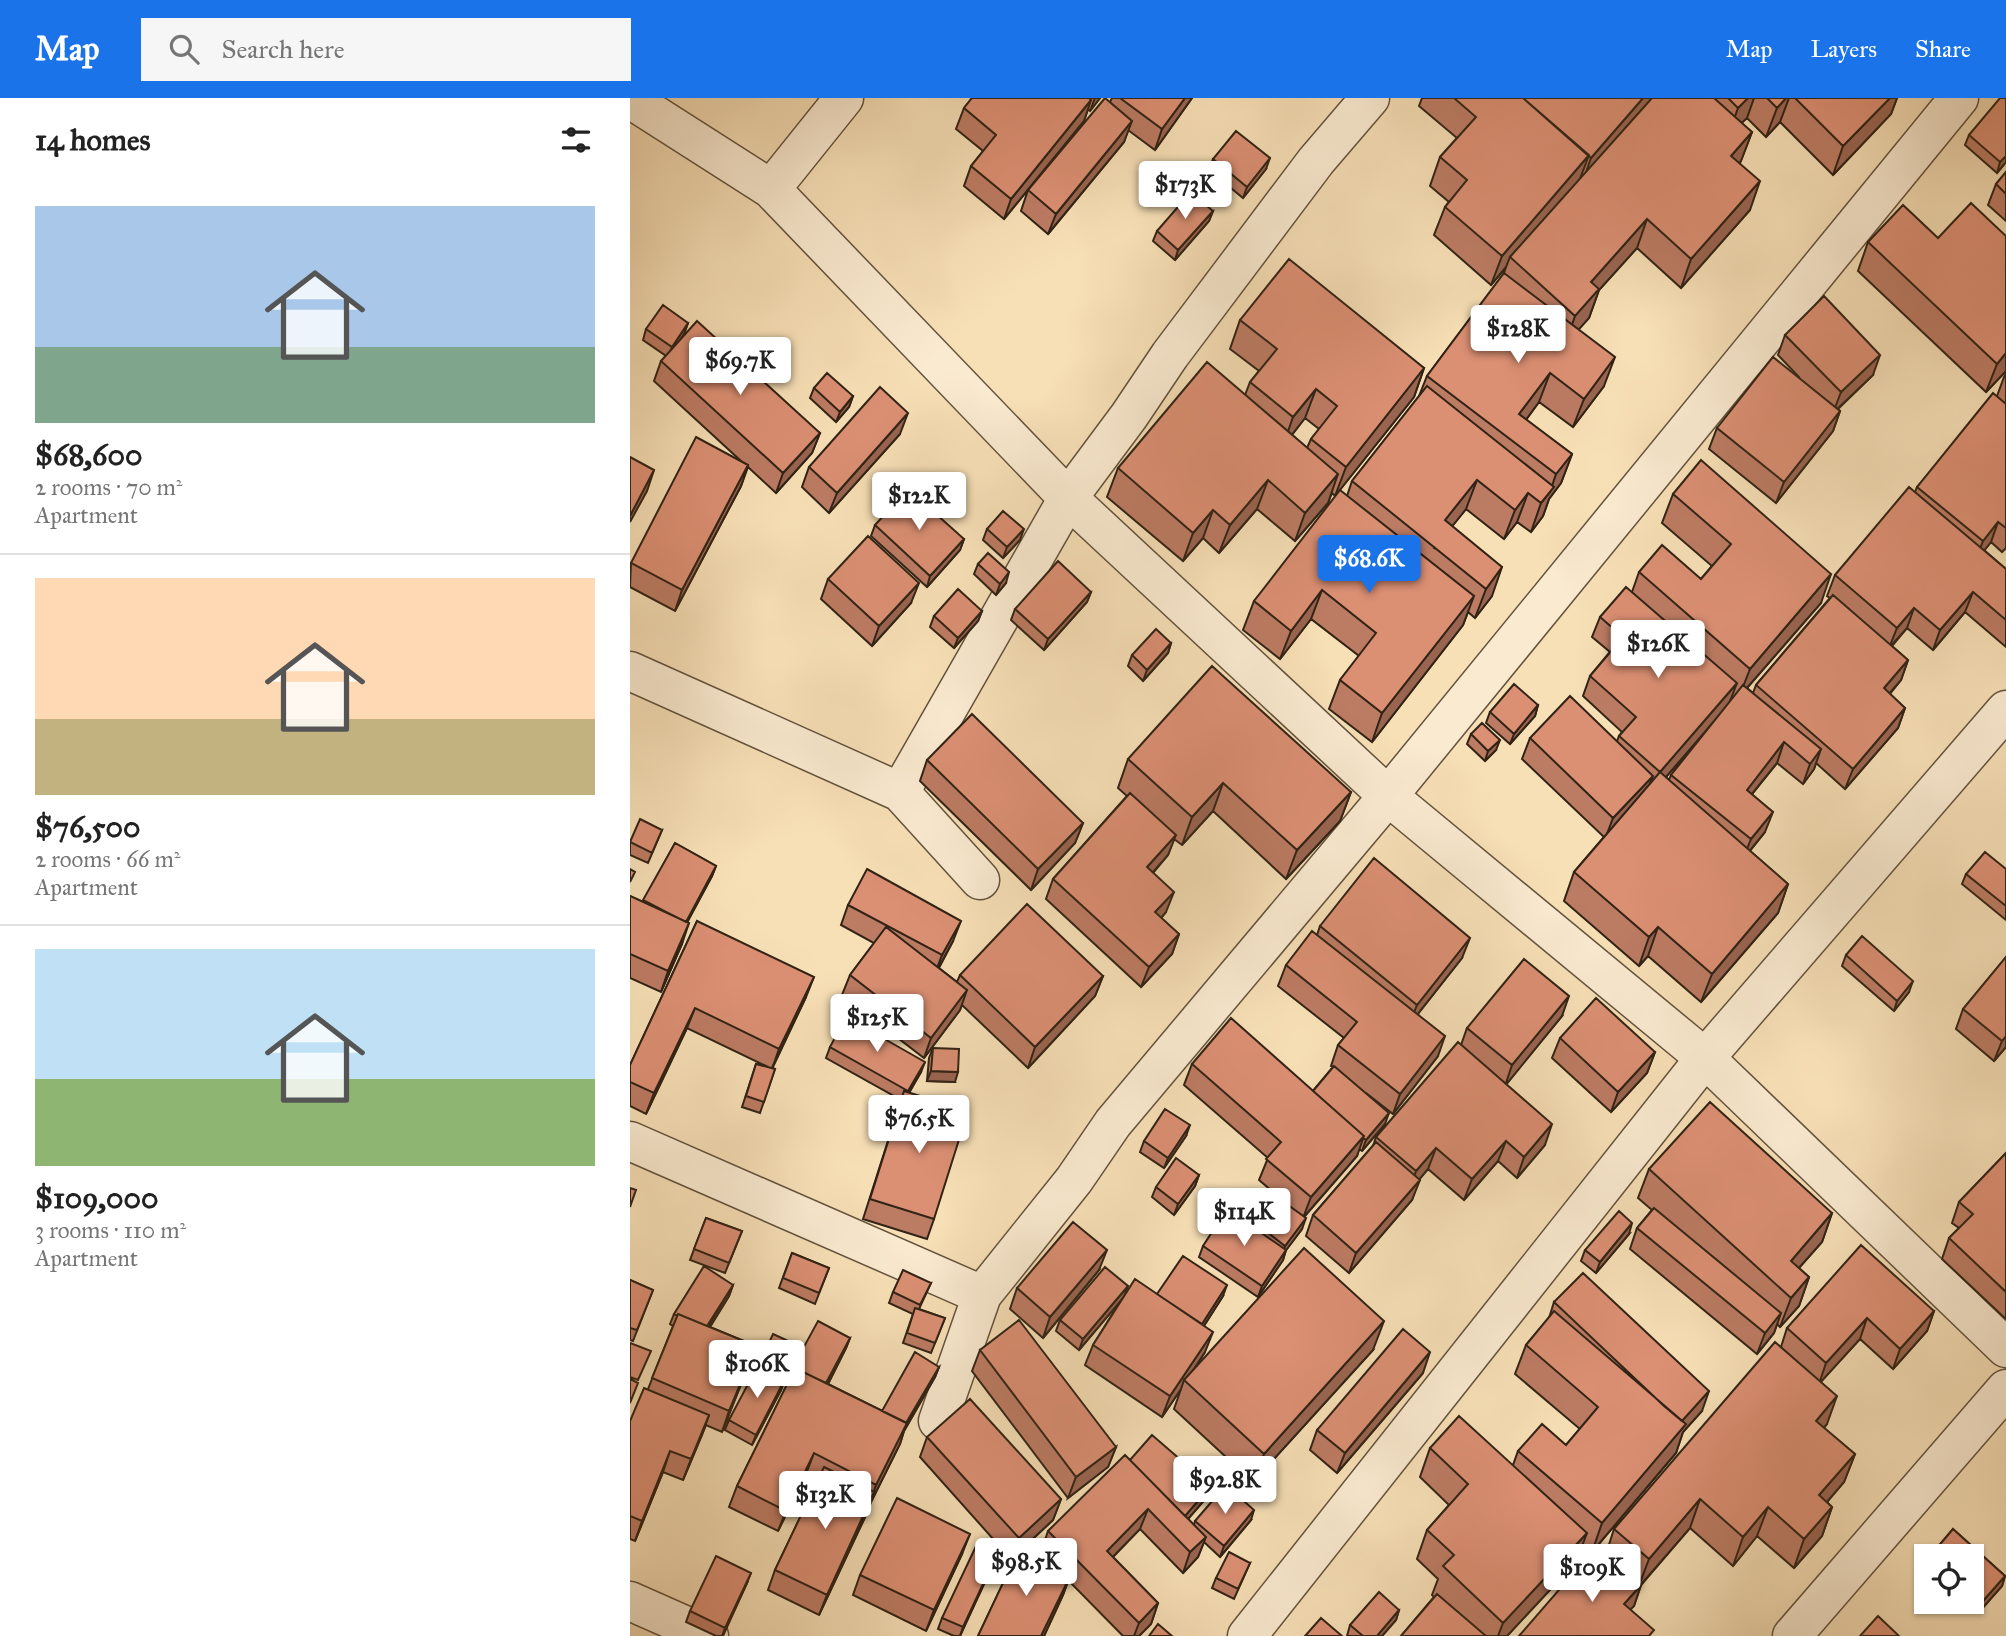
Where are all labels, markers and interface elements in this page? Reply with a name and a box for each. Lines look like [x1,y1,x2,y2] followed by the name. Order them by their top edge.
[141,18,631,81] search box
[35,29,99,69] text: Map
[165,30,203,68] icon: search
[221,33,345,65] text: Search here
[1726,34,1773,64] text: Map
[1811,34,1877,64] text: Layers
[1915,34,1971,64] text: Share
[557,121,595,159] icon: filters
[35,122,150,158] text: 14 homes
[1136,162,1234,221] pin: $173K
[1155,170,1215,198] text: $173K
[252,252,378,378] icon: home
[1469,306,1567,365] pin: $128K
[1487,314,1549,342] text: $128K
[683,338,797,397] pin: $69.7K
[705,346,775,374] text: $69.7K
[35,437,142,473] text: $68,600
[870,472,968,532] pin: $122K
[35,473,183,501] text: 2 rooms · 70 m²
[888,481,950,509] text: $122K
[35,501,138,529] text: Apartment
[1312,536,1426,595] pin: $68.6K
[1334,544,1404,572] text: $68.6K
[1609,620,1707,680] pin: $126K
[252,624,378,750] icon: home
[1627,629,1689,657] text: $126K
[35,809,140,845] text: $76,500
[35,845,180,873] text: 2 rooms · 66 m²
[35,873,138,901] text: Apartment
[252,995,378,1121] icon: home
[828,995,926,1054] pin: $125K
[846,1003,908,1031] text: $125K
[862,1096,976,1155] pin: $76.5K
[884,1104,954,1132] text: $76.5K
[35,1180,158,1216] text: $109,000
[1195,1188,1293,1248] pin: $114K
[1213,1197,1275,1225] text: $114K
[35,1216,186,1244] text: 3 rooms · 110 m²
[35,1244,138,1272] text: Apartment
[708,1340,806,1400] pin: $106K
[725,1349,789,1377] text: $106K
[1168,1456,1282,1516] pin: $92.8K
[1189,1465,1261,1493] text: $92.8K
[776,1472,874,1531] pin: $132K
[795,1480,855,1508] text: $132K
[969,1538,1083,1598] pin: $98.5K
[1543,1544,1641,1604] pin: $109K
[1914,1544,1984,1614] map controls
[1914,1544,1984,1614] button: locate
[991,1547,1061,1575] text: $98.5K
[1560,1553,1624,1581] text: $109K

